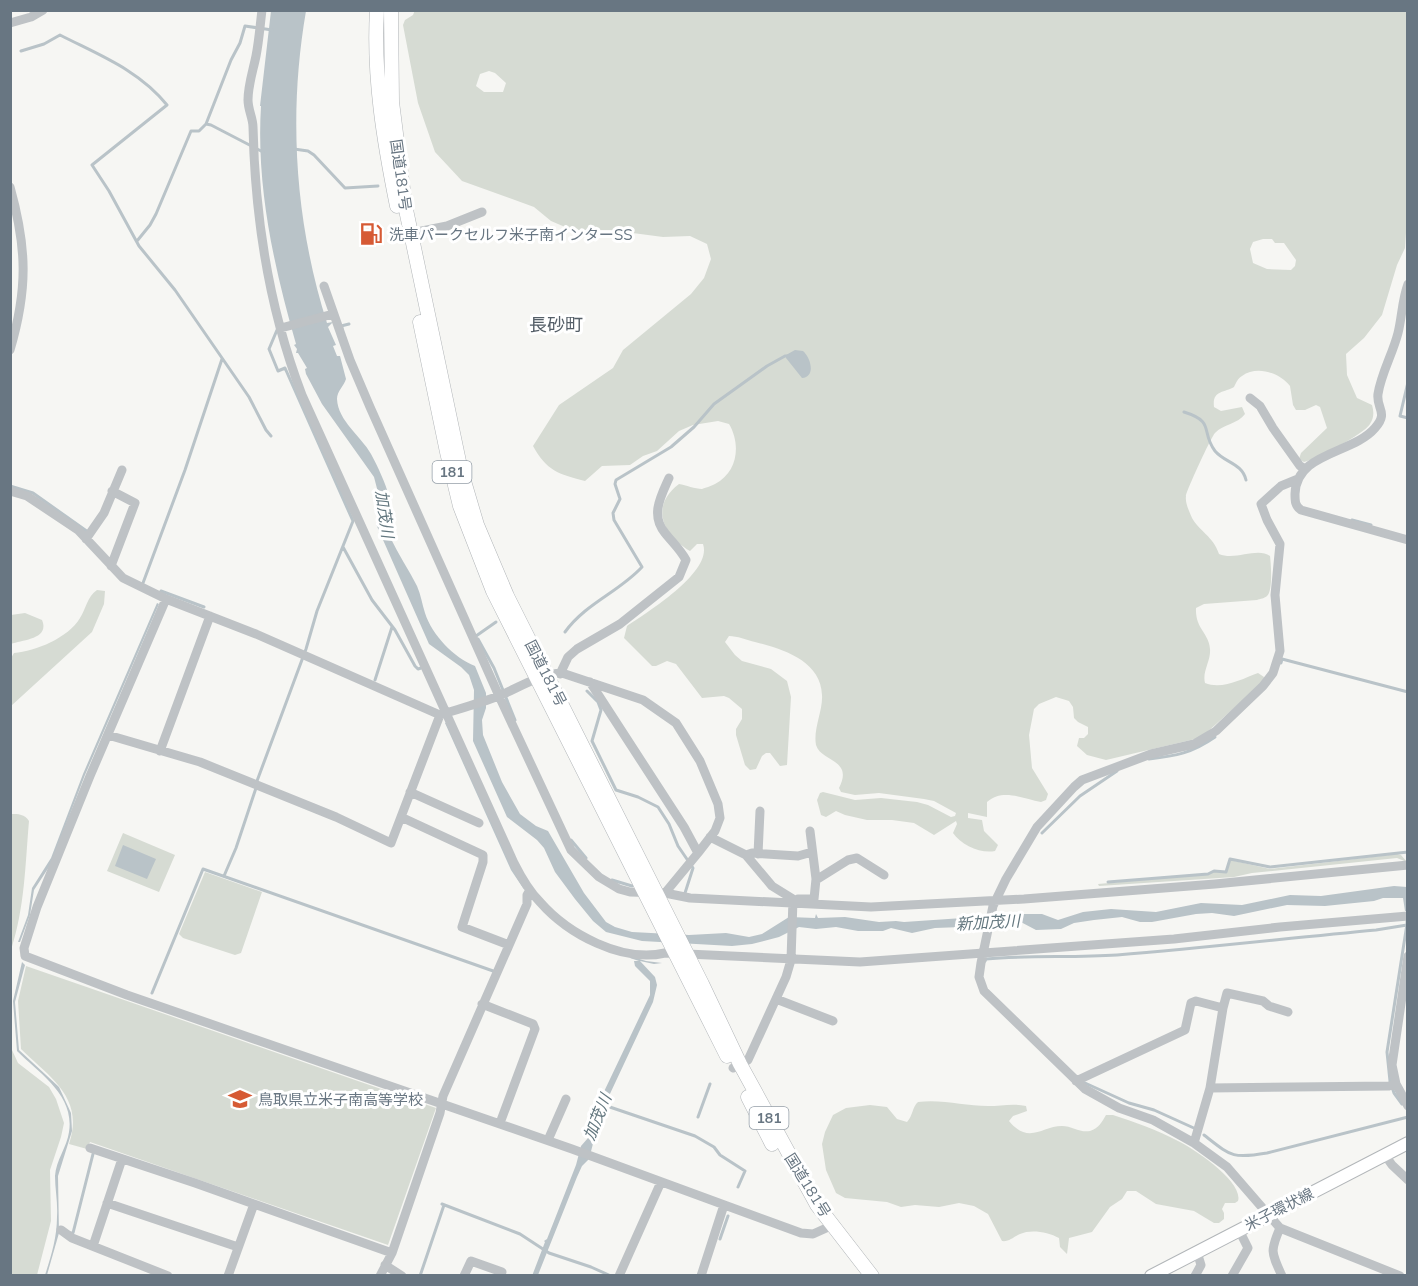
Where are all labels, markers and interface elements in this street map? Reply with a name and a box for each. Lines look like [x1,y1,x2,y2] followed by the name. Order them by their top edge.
[387,138,415,212] street label: 国道181号
[358,221,384,247] fuel station icon: 洗車パークセルフ米子南インターSS
[389,225,633,244] place label: 洗車パークセルフ米子南インターSS
[529,313,583,336] district label: 長砂町
[432,461,472,483] road number: 181
[372,489,399,541] water label: 加茂川
[521,637,571,709] street label: 国道181号
[956,910,1022,934] water label: 新加茂川
[227,1086,253,1112] school or university icon: 鳥取県立米子南高等学校
[579,1089,616,1143] water label: 加茂川
[258,1090,423,1109] place label: 鳥取県立米子南高等学校
[750,1107,788,1129] road number: 181
[781,1149,835,1221] street label: 国道181号
[1241,1184,1317,1234] street label: 米子環状線

